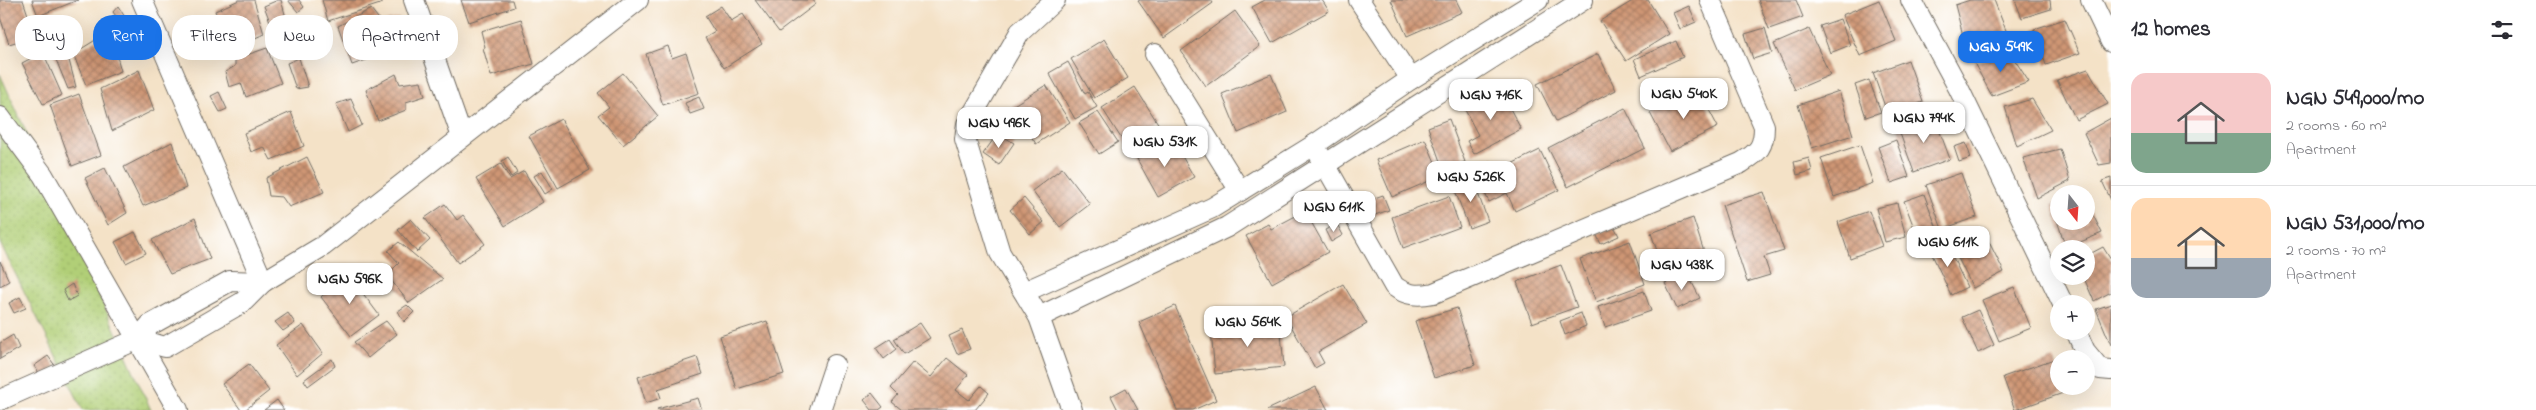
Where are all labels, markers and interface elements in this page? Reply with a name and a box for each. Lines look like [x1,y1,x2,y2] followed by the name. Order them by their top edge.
[15,15,83,60] chip: Buy
[93,15,162,60] chip: Rent
[172,15,255,60] chip: Filters
[265,15,333,60] chip: New
[343,15,458,60] chip: Apartment
[2131,15,2211,45] text: 12 homes
[2488,16,2516,44] icon: filters
[1949,30,2053,73] pin: NGN 549K
[1969,35,2033,59] text: NGN 549K
[1439,78,1543,121] pin: NGN 716K
[1632,78,1736,120] pin: NGN 540K
[1651,82,1717,106] text: NGN 540K
[1460,83,1522,107] text: NGN 716K
[2286,84,2424,114] text: NGN 549,000/mo
[2171,93,2231,153] icon: home
[1872,102,1976,144] pin: NGN 794K
[947,106,1051,149] pin: NGN 496K
[1893,106,1955,130] text: NGN 794K
[968,111,1030,135] text: NGN 496K
[2286,114,2387,138] text: 2 rooms · 60 m²
[1113,126,1217,168] pin: NGN 531K
[1133,130,1197,154] text: NGN 531K
[2286,138,2356,162] text: Apartment
[1419,160,1523,203] pin: NGN 526K
[1437,165,1505,189] text: NGN 526K
[2050,185,2095,230] north arrow
[2050,185,2095,395] map controls
[1282,190,1386,233] pin: NGN 611K
[1304,195,1364,219] text: NGN 611K
[2286,209,2425,239] text: NGN 531,000/mo
[2171,218,2231,278] icon: home
[1896,226,2000,268] pin: NGN 611K
[1918,230,1978,254] text: NGN 611K
[2286,239,2386,263] text: 2 rooms · 70 m²
[2050,240,2095,285] button: layers
[1630,248,1734,291] pin: NGN 438K
[1651,253,1713,277] text: NGN 438K
[298,262,402,305] pin: NGN 596K
[2286,263,2356,287] text: Apartment
[318,267,382,291] text: NGN 596K
[2050,295,2095,340] button: +
[1196,306,1300,348] pin: NGN 564K
[1215,310,1281,334] text: NGN 564K
[2050,350,2095,395] button: −

